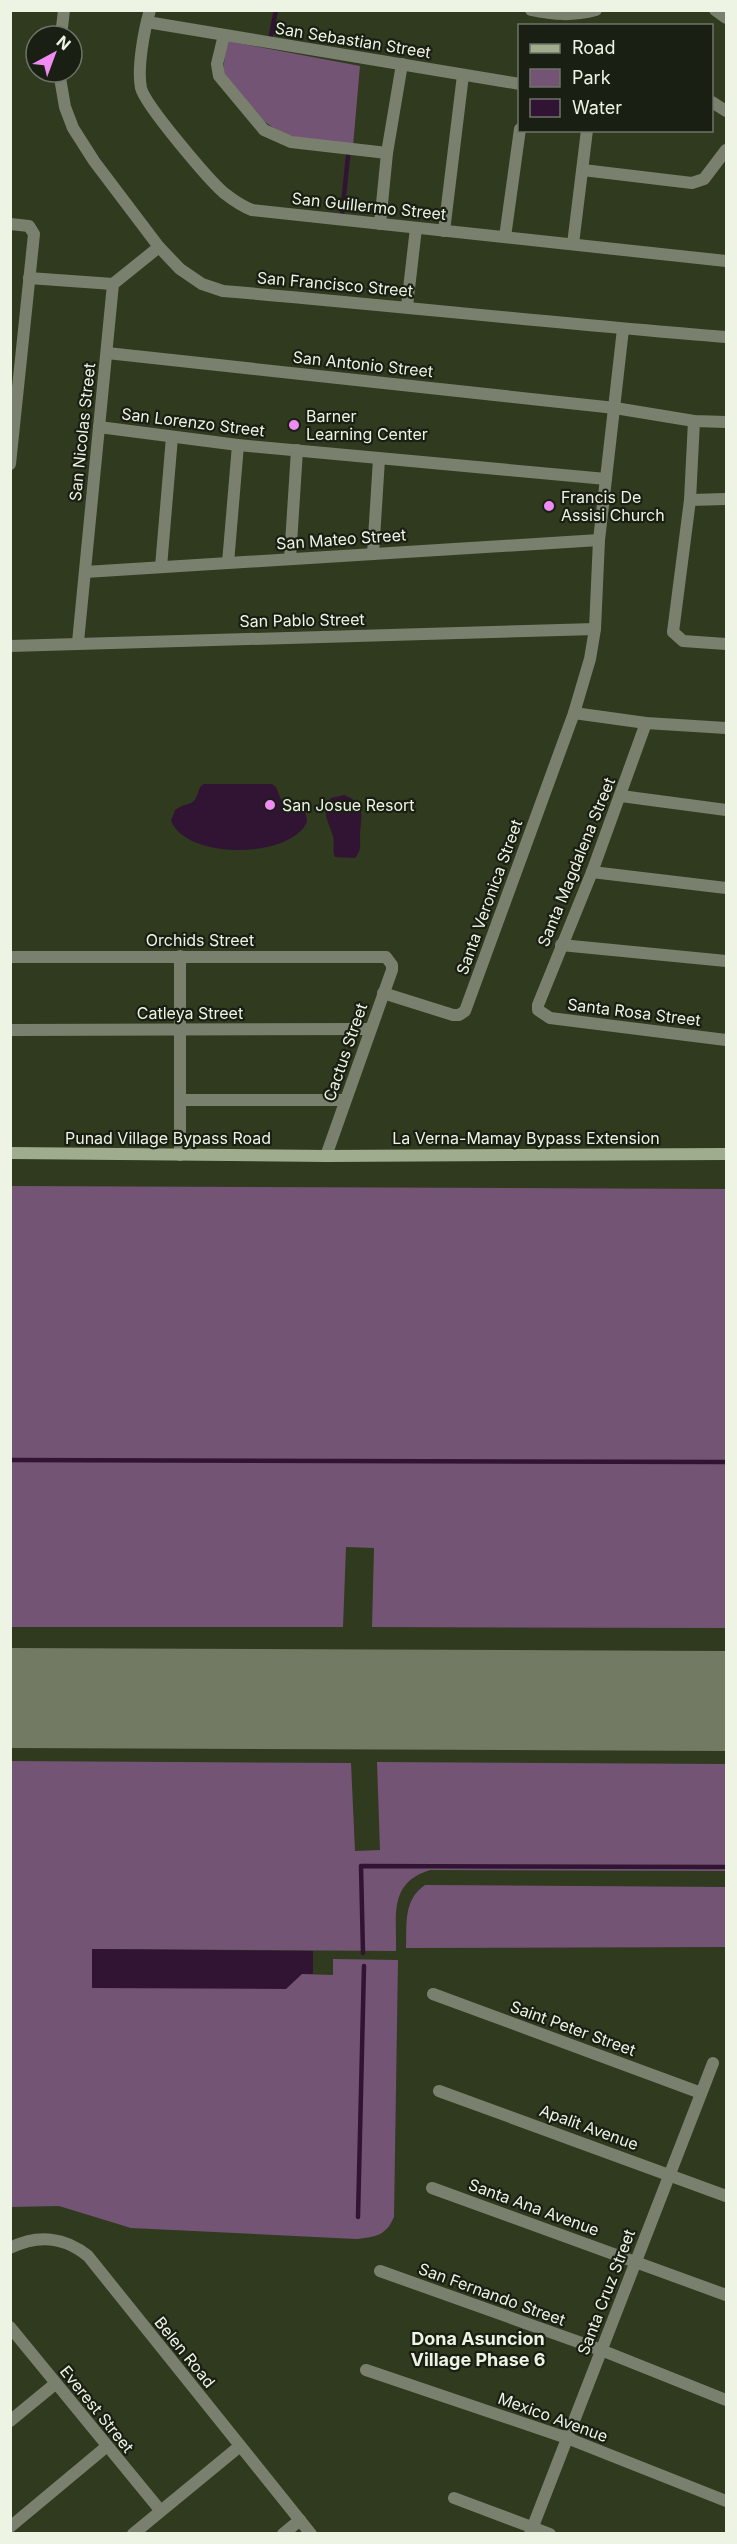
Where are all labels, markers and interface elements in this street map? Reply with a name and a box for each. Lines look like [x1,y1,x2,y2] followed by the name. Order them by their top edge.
[274,18,432,62] street label: San Sebastian Street
[24,24,84,84] north arrow
[518,24,713,132] legend
[53,31,75,54] text: N
[572,37,615,58] text: Road
[572,67,611,88] text: Park
[572,97,622,118] text: Water
[291,188,447,224] street label: San Guillermo Street
[256,267,414,301] street label: San Francisco Street
[292,347,434,381] street label: San Antonio Street
[65,362,99,502] street label: San Nicolas Street
[120,403,266,441] street label: San Lorenzo Street
[306,406,428,444] place label: Barner Learning Center
[287,418,301,432] marker: Barner Learning Center
[561,487,665,525] place label: Francis De Assisi Church
[542,499,556,513] marker: Francis De Assisi Church
[275,524,407,554] street label: San Mateo Street
[239,609,365,631] street label: San Pablo Street
[533,774,619,950] street label: Santa Magdalena Street
[282,795,415,815] place label: San Josue Resort
[263,798,277,812] marker: San Josue Resort
[452,817,526,977] street label: Santa Veronica Street
[146,930,254,950] street label: Orchids Street
[566,994,702,1030] street label: Santa Rosa Street
[319,1000,371,1104] street label: Cactus Street
[137,1003,243,1023] street label: Catleya Street
[65,1128,271,1148] street label: Punad Village Bypass Road
[392,1128,660,1148] street label: La Verna-Mamay Bypass Extension
[508,1996,638,2060] street label: Saint Peter Street
[537,2100,641,2154] street label: Apalit Avenue
[466,2174,602,2240] street label: Santa Ana Avenue
[573,2226,639,2358] street label: Santa Cruz Street
[416,2258,568,2330] street label: San Fernando Street
[150,2312,220,2392] street label: Belen Road
[411,2328,545,2370] district label: Dona Asuncion Village Phase 6
[56,2361,138,2457] street label: Everest Street
[495,2388,611,2446] street label: Mexico Avenue

